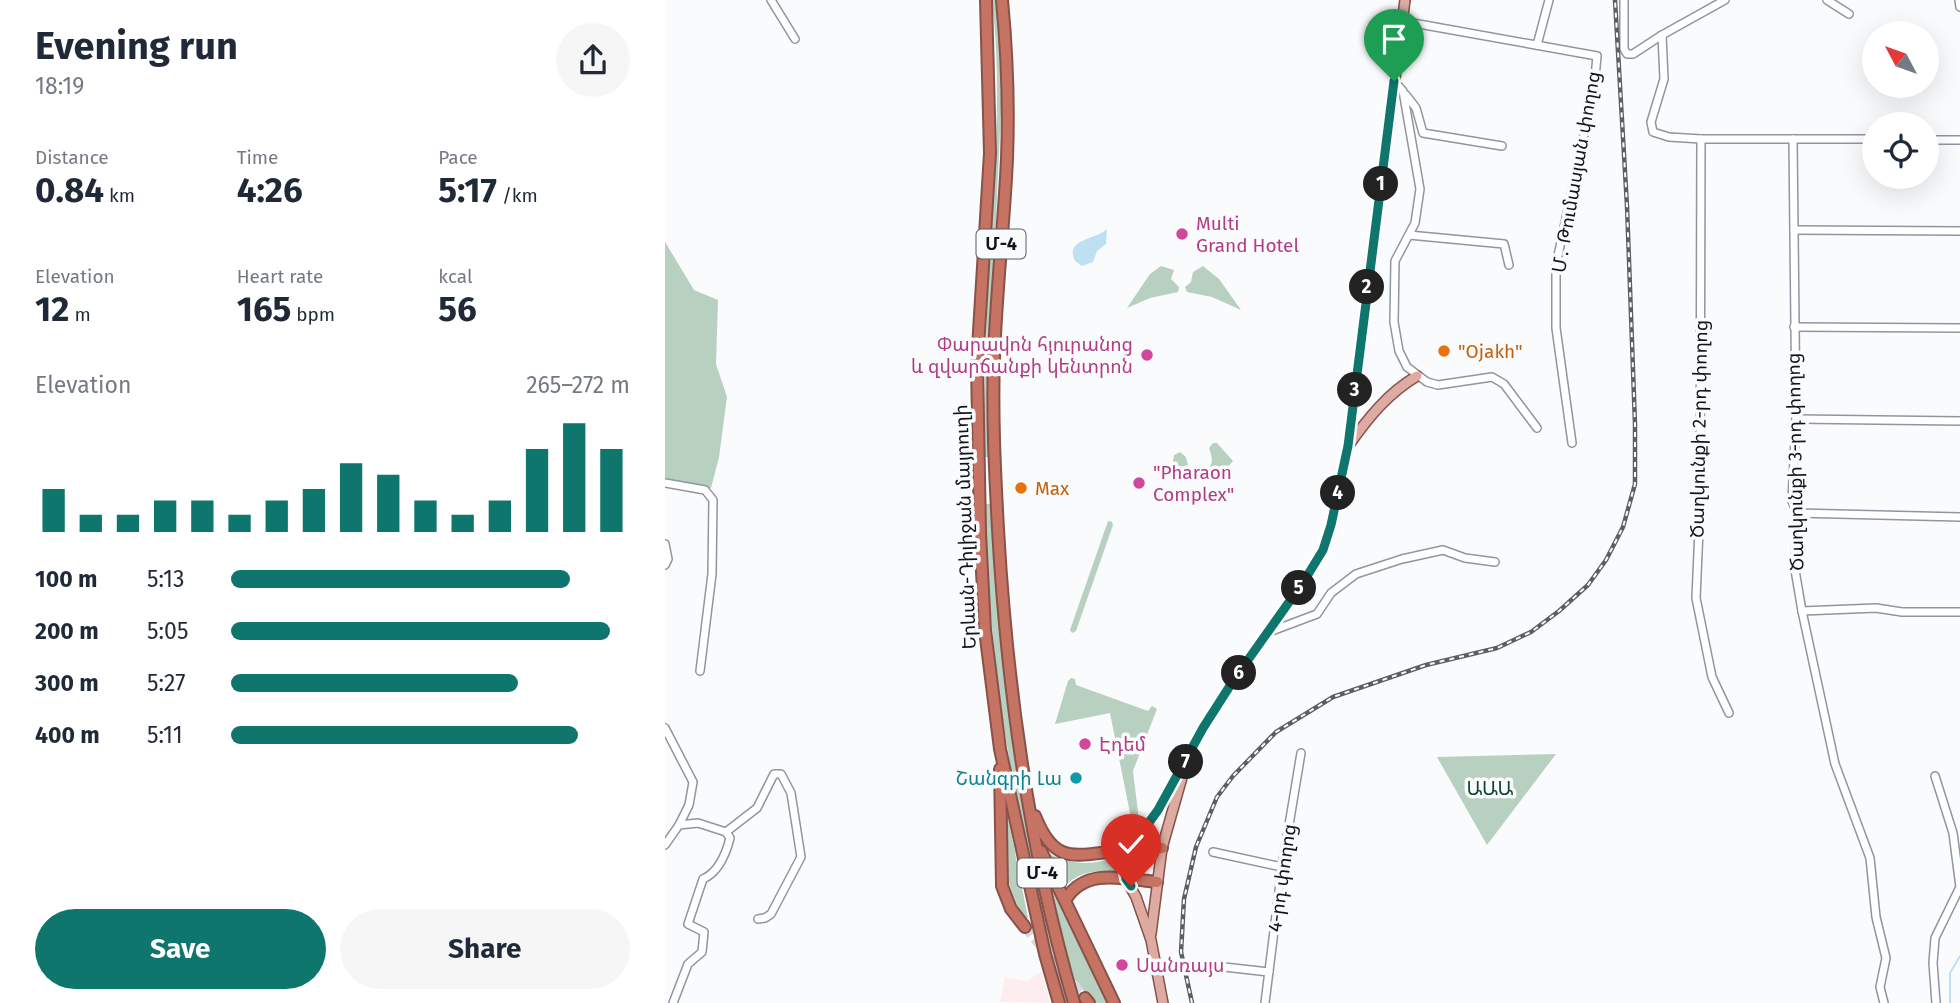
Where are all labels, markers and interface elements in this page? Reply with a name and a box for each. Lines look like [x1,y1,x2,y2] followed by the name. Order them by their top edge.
[1364,9,1424,81] pin
[1375,20,1413,58] icon: arrive
[1862,21,1939,98] north arrow
[1862,21,1939,189] map controls
[35,23,238,69] text: Evening run
[556,23,630,97] button: share
[1547,69,1605,275] street label: Մ․ Թումասյան փողոց
[35,72,84,100] text: 18:19
[1862,112,1939,189] button: locate
[35,146,109,169] text: Distance
[237,146,278,169] text: Time
[438,146,478,169] text: Pace
[1363,166,1399,202] pin: 1
[35,169,104,211] text: 0.84
[237,169,303,211] text: 4:26
[438,169,497,211] text: 5:17
[1376,172,1385,195] text: 1
[104,184,135,207] text: km
[497,184,538,207] text: /km
[1196,212,1299,257] place label: Multi Grand Hotel
[1174,226,1190,242] marker: Multi Grand Hotel
[977,230,1025,258] road number: Մ-4
[35,265,115,288] text: Elevation
[237,265,323,288] text: Heart rate
[438,265,473,288] text: kcal
[1349,270,1385,304] pin: 2
[1362,275,1371,298] text: 2
[35,288,69,330] text: 12
[237,288,291,330] text: 165
[438,288,477,330] text: 56
[69,303,91,326] text: m
[291,303,335,326] text: bpm
[1686,320,1712,538] street label: Ծաղկունքի 2-րդ փողոց
[911,333,1133,378] place label: Փարավոն հյուրանոց և զվարճանքի կենտրոն
[1458,340,1523,363] place label: "Ojakh"
[1436,343,1452,359] marker: "Ojakh"
[1139,347,1155,363] marker: Փարավոն հյուրանոց և զվարճանքի կենտրոն
[1782,353,1808,571] street label: Ծաղկունքի 3-րդ փողոց
[35,371,131,399] text: Elevation
[526,371,630,399] text: 265–272 m
[1337,372,1373,408] pin: 3
[1350,378,1359,401] text: 3
[949,404,981,650] street label: Երևան-Դիլիջան մայրուղի
[1153,461,1234,506] place label: "Pharaon Complex"
[1131,475,1147,491] marker: "Pharaon Complex"
[1321,476,1355,510] pin: 4
[1035,477,1070,500] place label: Max
[1013,480,1029,496] marker: Max
[1332,481,1343,504] text: 4
[35,565,97,593] text: 100 m
[147,565,185,593] text: 5:13
[1281,570,1317,606] pin: 5
[1293,576,1304,599] text: 5
[35,617,99,645] text: 200 m
[147,617,188,645] text: 5:05
[1221,656,1257,690] pin: 6
[1233,661,1244,684] text: 6
[35,669,99,697] text: 300 m
[147,669,185,697] text: 5:27
[35,721,100,749] text: 400 m
[147,721,183,749] text: 5:11
[1099,733,1146,756] place label: Էդեմ
[1077,736,1093,752] marker: Էդեմ
[1169,744,1203,780] pin: 7
[1181,750,1190,773] text: 7
[956,767,1062,790] place label: Շանգրի Լա
[1068,770,1084,786] marker: Շանգրի Լա
[1467,777,1514,800] park label: ԱԱԱ
[1101,814,1161,886] pin
[1263,822,1301,934] street label: 4-րդ փողոց
[1112,825,1150,863] icon: check
[1017,858,1067,888] road number: Մ-4
[35,909,326,989] button: Save
[340,909,630,989] button: Share
[1136,954,1224,977] place label: Սանռայս
[1114,957,1130,973] marker: Սանռայս

